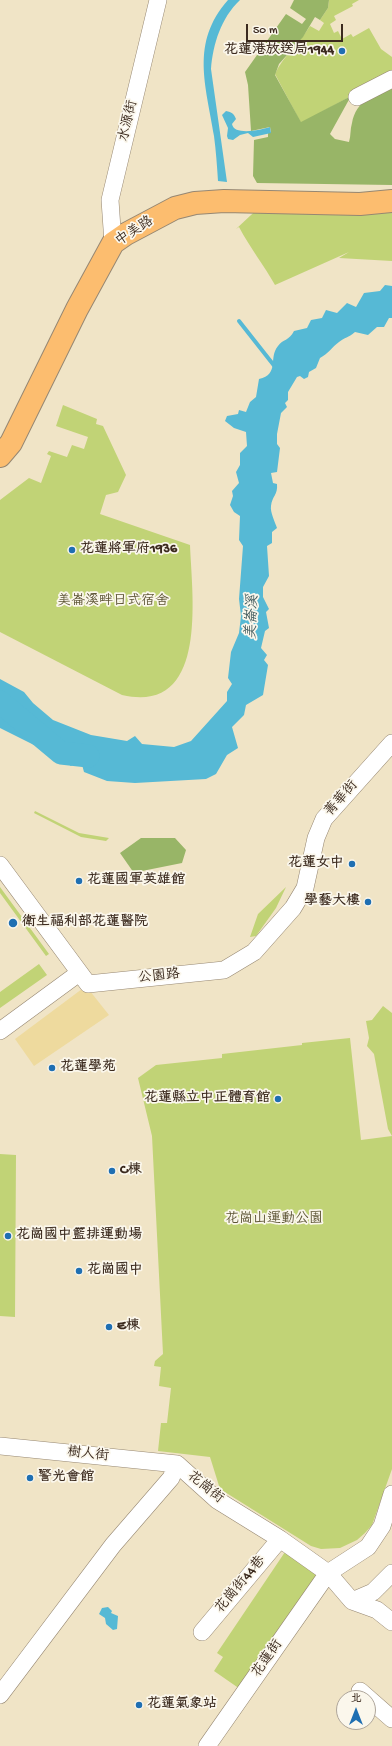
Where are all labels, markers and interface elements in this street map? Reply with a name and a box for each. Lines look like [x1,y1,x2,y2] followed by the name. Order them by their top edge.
[248,16,345,42] scale bar
[253,24,278,38] text: 50 m
[224,43,334,59] place label: 花蓮港放送局1944
[337,46,347,56] marker: 花蓮港放送局1944
[116,99,142,143] street label: 水源街
[113,214,157,250] street label: 中美路
[80,542,177,558] place label: 花蓮將軍府1936
[67,545,77,555] marker: 花蓮將軍府1936
[57,594,169,610] park label: 美崙溪畔日式宿舍
[243,594,263,640] water label: 美崙溪
[322,778,362,820] street label: 菁華街
[288,856,344,872] place label: 花蓮女中
[347,859,357,869] marker: 花蓮女中
[87,873,185,889] place label: 花蓮國軍英雄館
[74,876,84,886] marker: 花蓮國軍英雄館
[304,894,360,910] place label: 學藝大樓
[363,897,373,907] marker: 學藝大樓
[22,915,148,931] place label: 衛生福利部花蓮醫院
[7,917,19,929] marker: 衛生福利部花蓮醫院
[137,966,181,988] street label: 公園路
[60,1060,116,1076] place label: 花蓮學苑
[47,1063,57,1073] marker: 花蓮學苑
[144,1091,270,1107] place label: 花蓮縣立中正體育館
[273,1094,283,1104] marker: 花蓮縣立中正體育館
[120,1163,142,1179] place label: C棟
[107,1166,117,1176] marker: C棟
[225,1212,323,1228] park label: 花崗山運動公園
[16,1228,142,1244] place label: 花崗國中籃排運動場
[3,1231,13,1241] marker: 花崗國中籃排運動場
[87,1263,143,1279] place label: 花崗國中
[74,1266,84,1276] marker: 花崗國中
[117,1319,140,1335] place label: E棟
[104,1322,114,1332] marker: E棟
[66,1444,110,1466] street label: 樹人街
[183,1468,227,1508] street label: 花崗街
[38,1470,94,1486] place label: 警光會館
[25,1473,35,1483] marker: 警光會館
[212,1553,270,1617] street label: 花崗街44巷
[249,1637,287,1681] street label: 花蓮街
[336,1690,376,1730] north arrow
[351,1693,362,1705] text: 北
[147,1697,217,1713] place label: 花蓮氣象站
[134,1700,144,1710] marker: 花蓮氣象站

